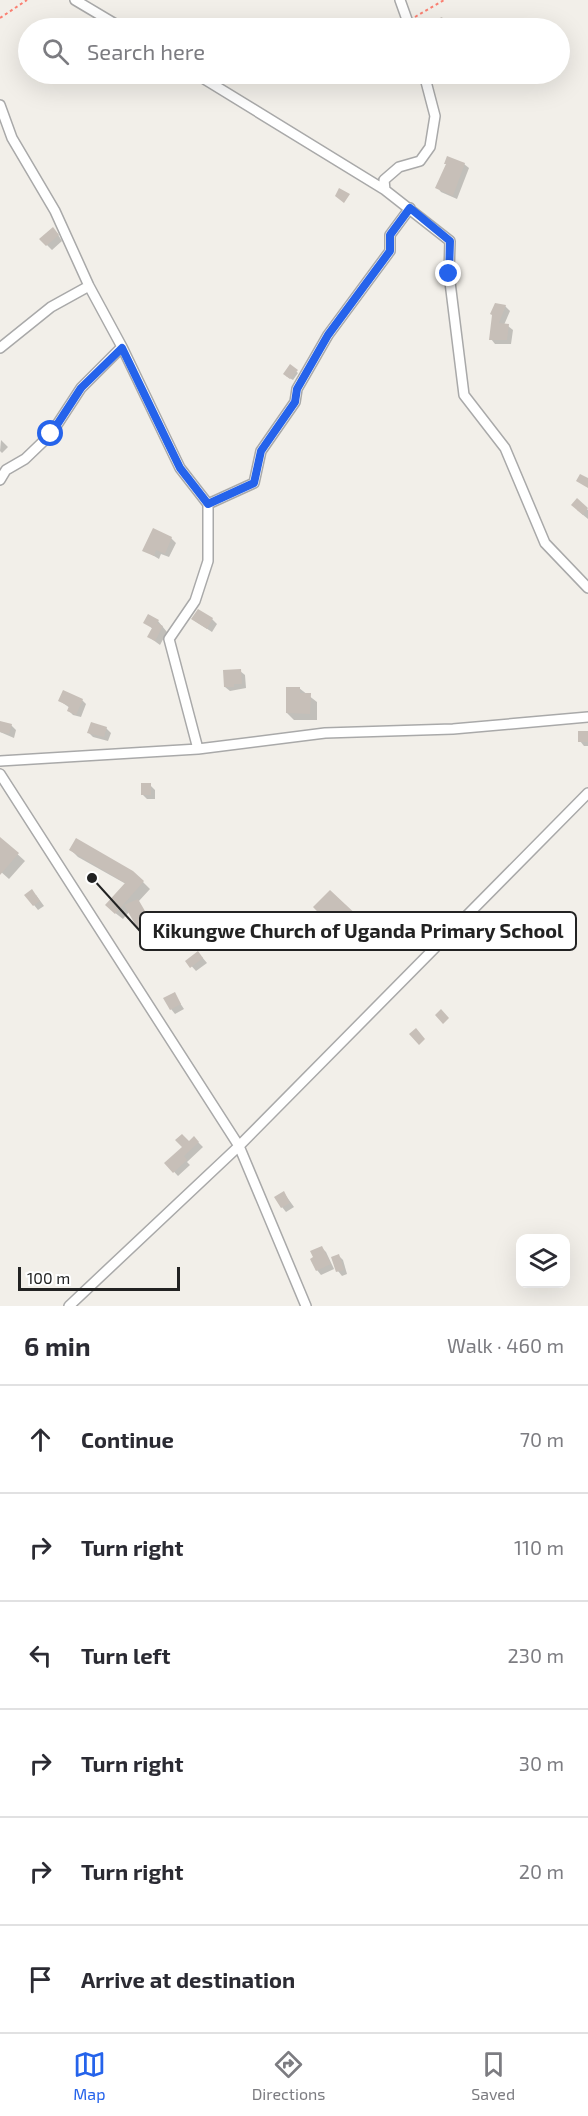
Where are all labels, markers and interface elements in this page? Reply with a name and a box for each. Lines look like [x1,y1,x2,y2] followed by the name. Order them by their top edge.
[18,18,570,84] search box
[39,35,72,68] icon: search
[87,38,205,64] text: Search here
[435,260,461,286] route end
[37,420,63,446] route start
[140,912,576,950] callout: Kikungwe Church of Uganda Primary School
[152,918,564,943] text: Kikungwe Church of Uganda Primary School
[516,1234,570,1288] map controls
[516,1234,570,1288] button: layers
[18,1264,180,1292] scale bar
[27,1268,70,1287] text: 100 m
[24,1330,91,1361] text: 6 min
[447,1333,564,1357] text: Walk · 460 m
[24,1423,57,1456] icon: ahead
[81,1426,174,1452] text: Continue
[520,1427,564,1451] text: 70 m
[24,1531,57,1564] icon: right
[81,1534,183,1560] text: Turn right
[514,1535,564,1559] text: 110 m
[24,1639,57,1672] icon: left
[81,1642,170,1668] text: Turn left
[508,1643,564,1667] text: 230 m
[24,1747,57,1780] icon: right
[81,1750,183,1776] text: Turn right
[519,1751,564,1775] text: 30 m
[24,1855,57,1888] icon: right
[81,1858,183,1884] text: Turn right
[519,1859,564,1883] text: 20 m
[24,1963,57,1996] icon: arrive
[81,1966,295,1992] text: Arrive at destination
[73,2048,106,2103] tab: Map
[252,2048,325,2103] tab: Directions
[471,2048,515,2103] tab: Saved

